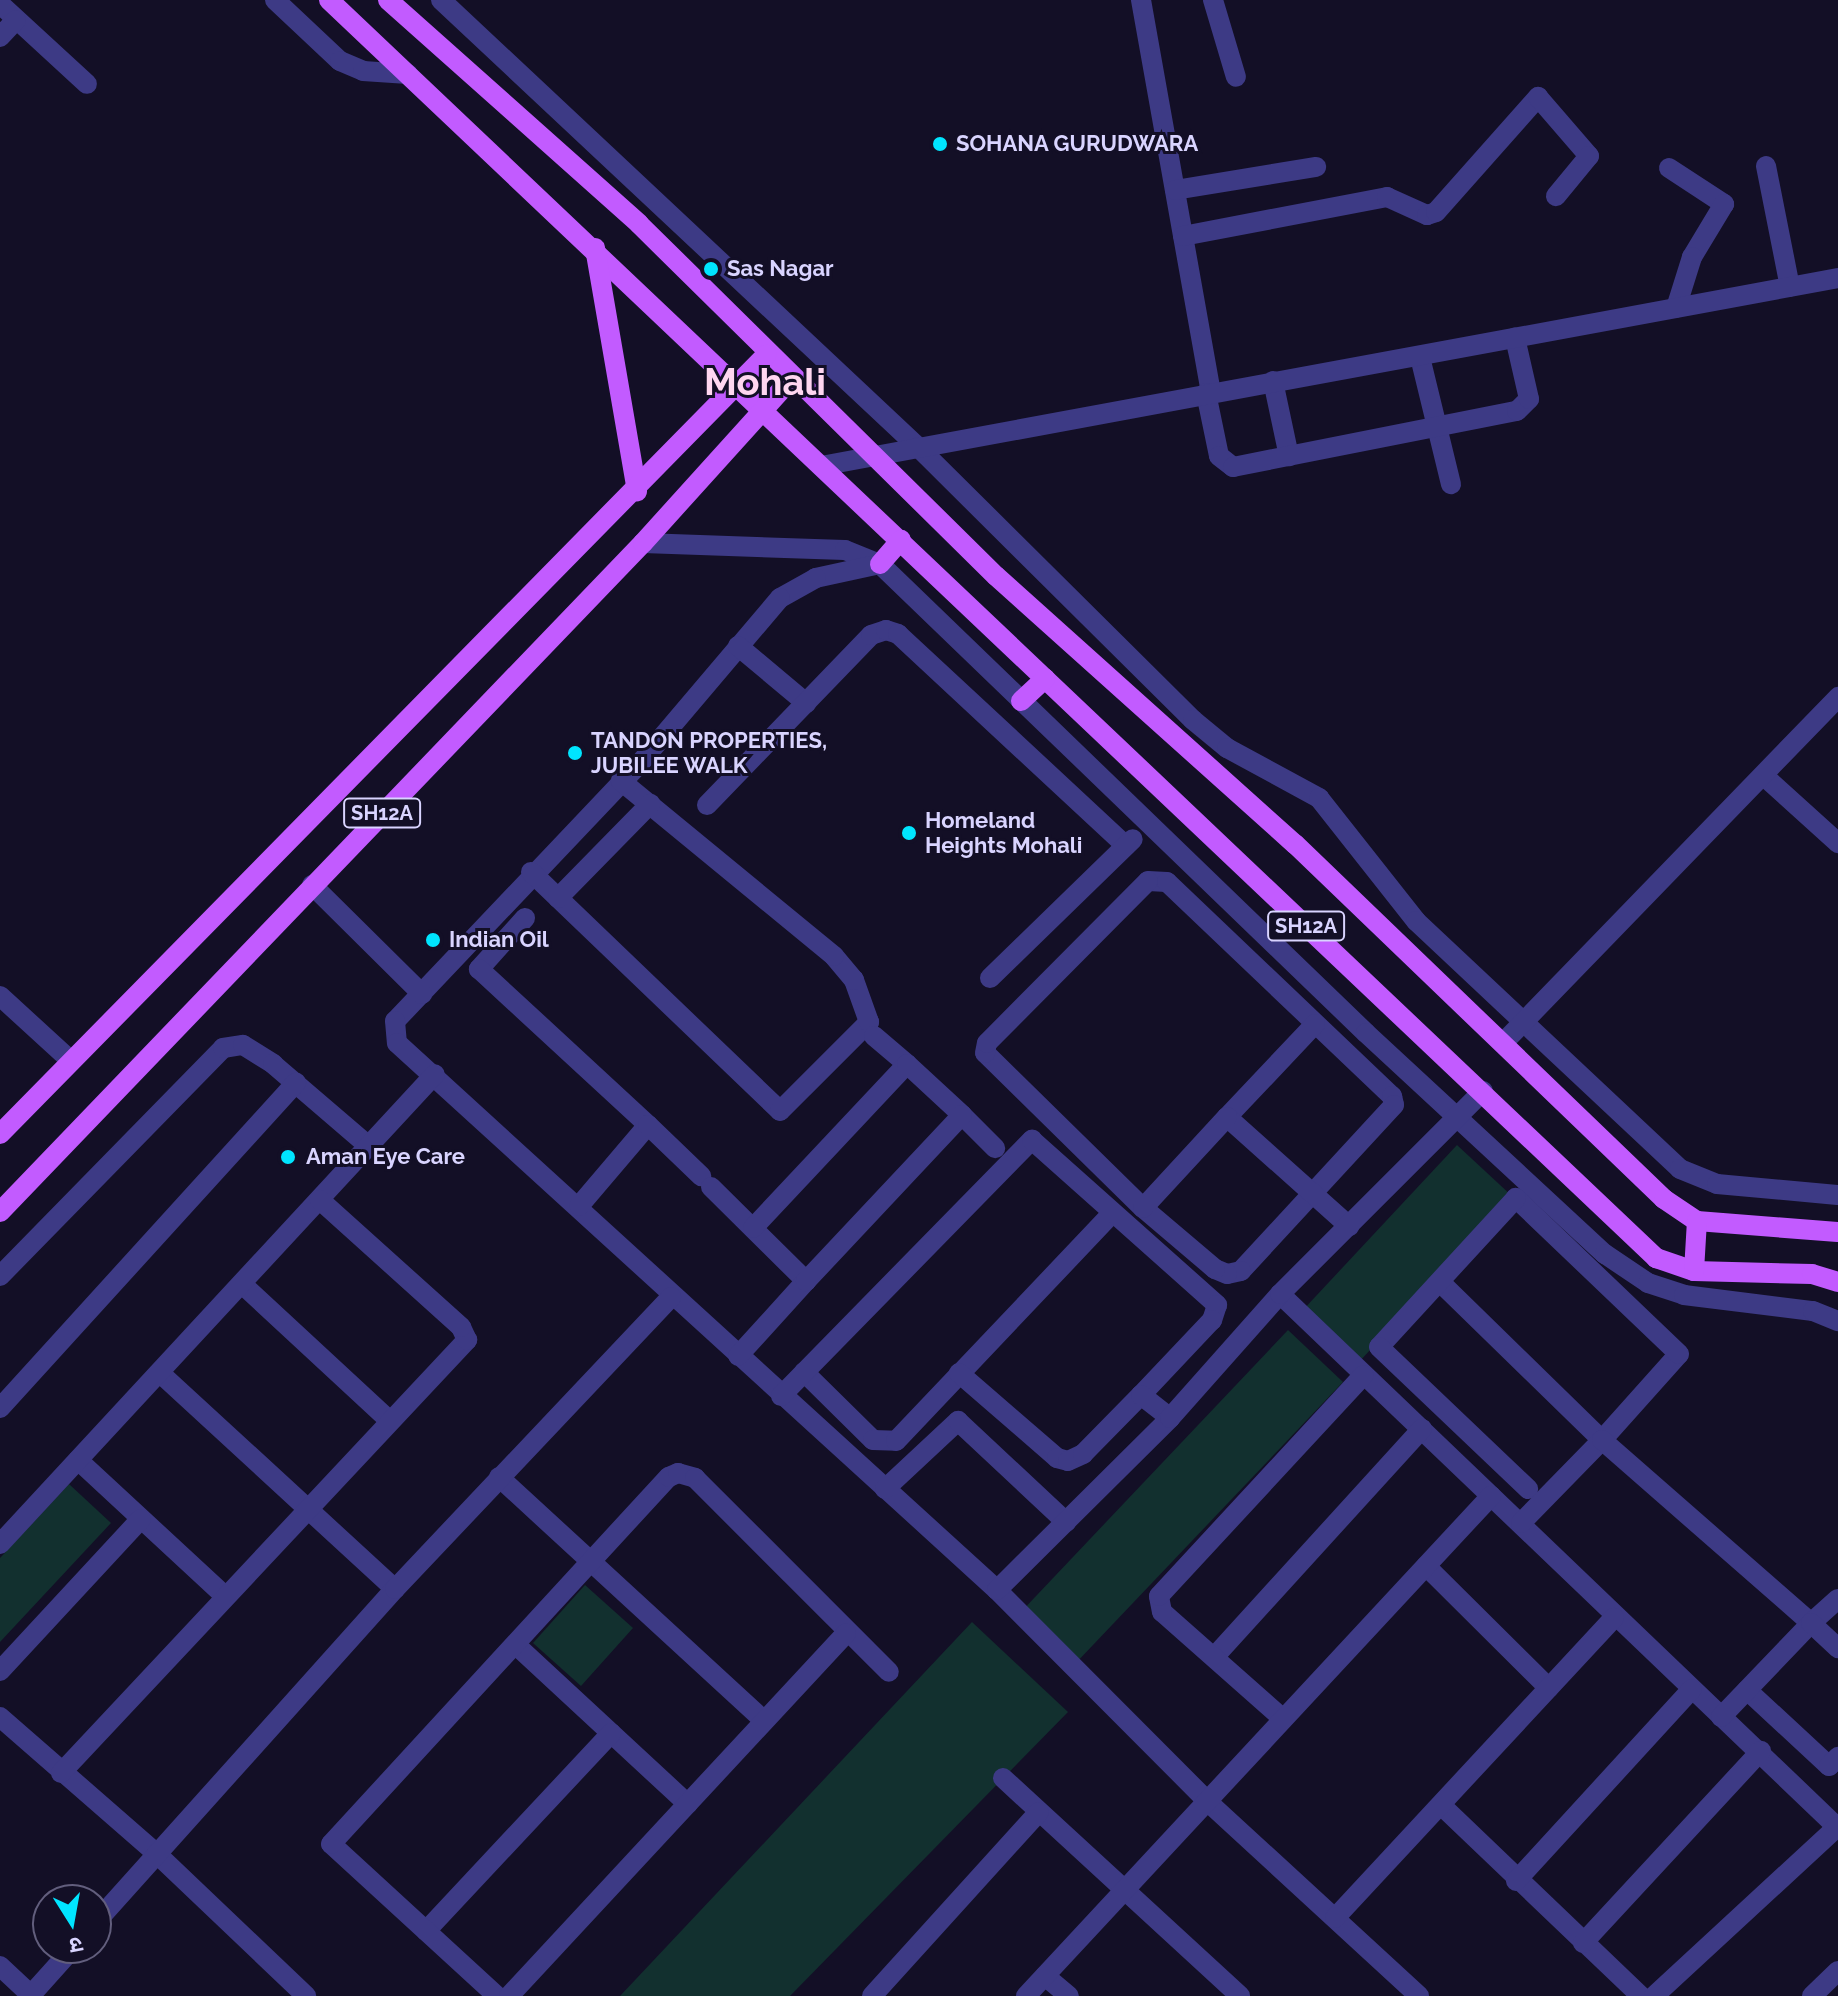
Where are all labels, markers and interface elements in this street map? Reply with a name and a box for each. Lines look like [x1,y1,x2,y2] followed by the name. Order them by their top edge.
[956,131,1199,157] place label: SOHANA GURUDWARA
[931,135,949,153] marker: SOHANA GURUDWARA
[727,256,834,282] place label: Sas Nagar
[702,260,720,278] marker: Sas Nagar
[704,359,826,405] district label: Mohali
[591,727,827,778] place label: TANDON PROPERTIES, JUBILEE WALK
[566,744,584,762] marker: TANDON PROPERTIES, JUBILEE WALK
[342,797,422,829] road number: SH12A
[925,807,1082,858] place label: Homeland Heights Mohali
[900,824,918,842] marker: Homeland Heights Mohali
[1266,910,1346,942] road number: SH12A
[449,927,549,953] place label: Indian Oil
[424,931,442,949] marker: Indian Oil
[306,1144,465,1170] place label: Aman Eye Care
[277,1146,299,1168] marker: Aman Eye Care
[32,1884,112,1964] north arrow
[67,1932,85,1960] text: उ

